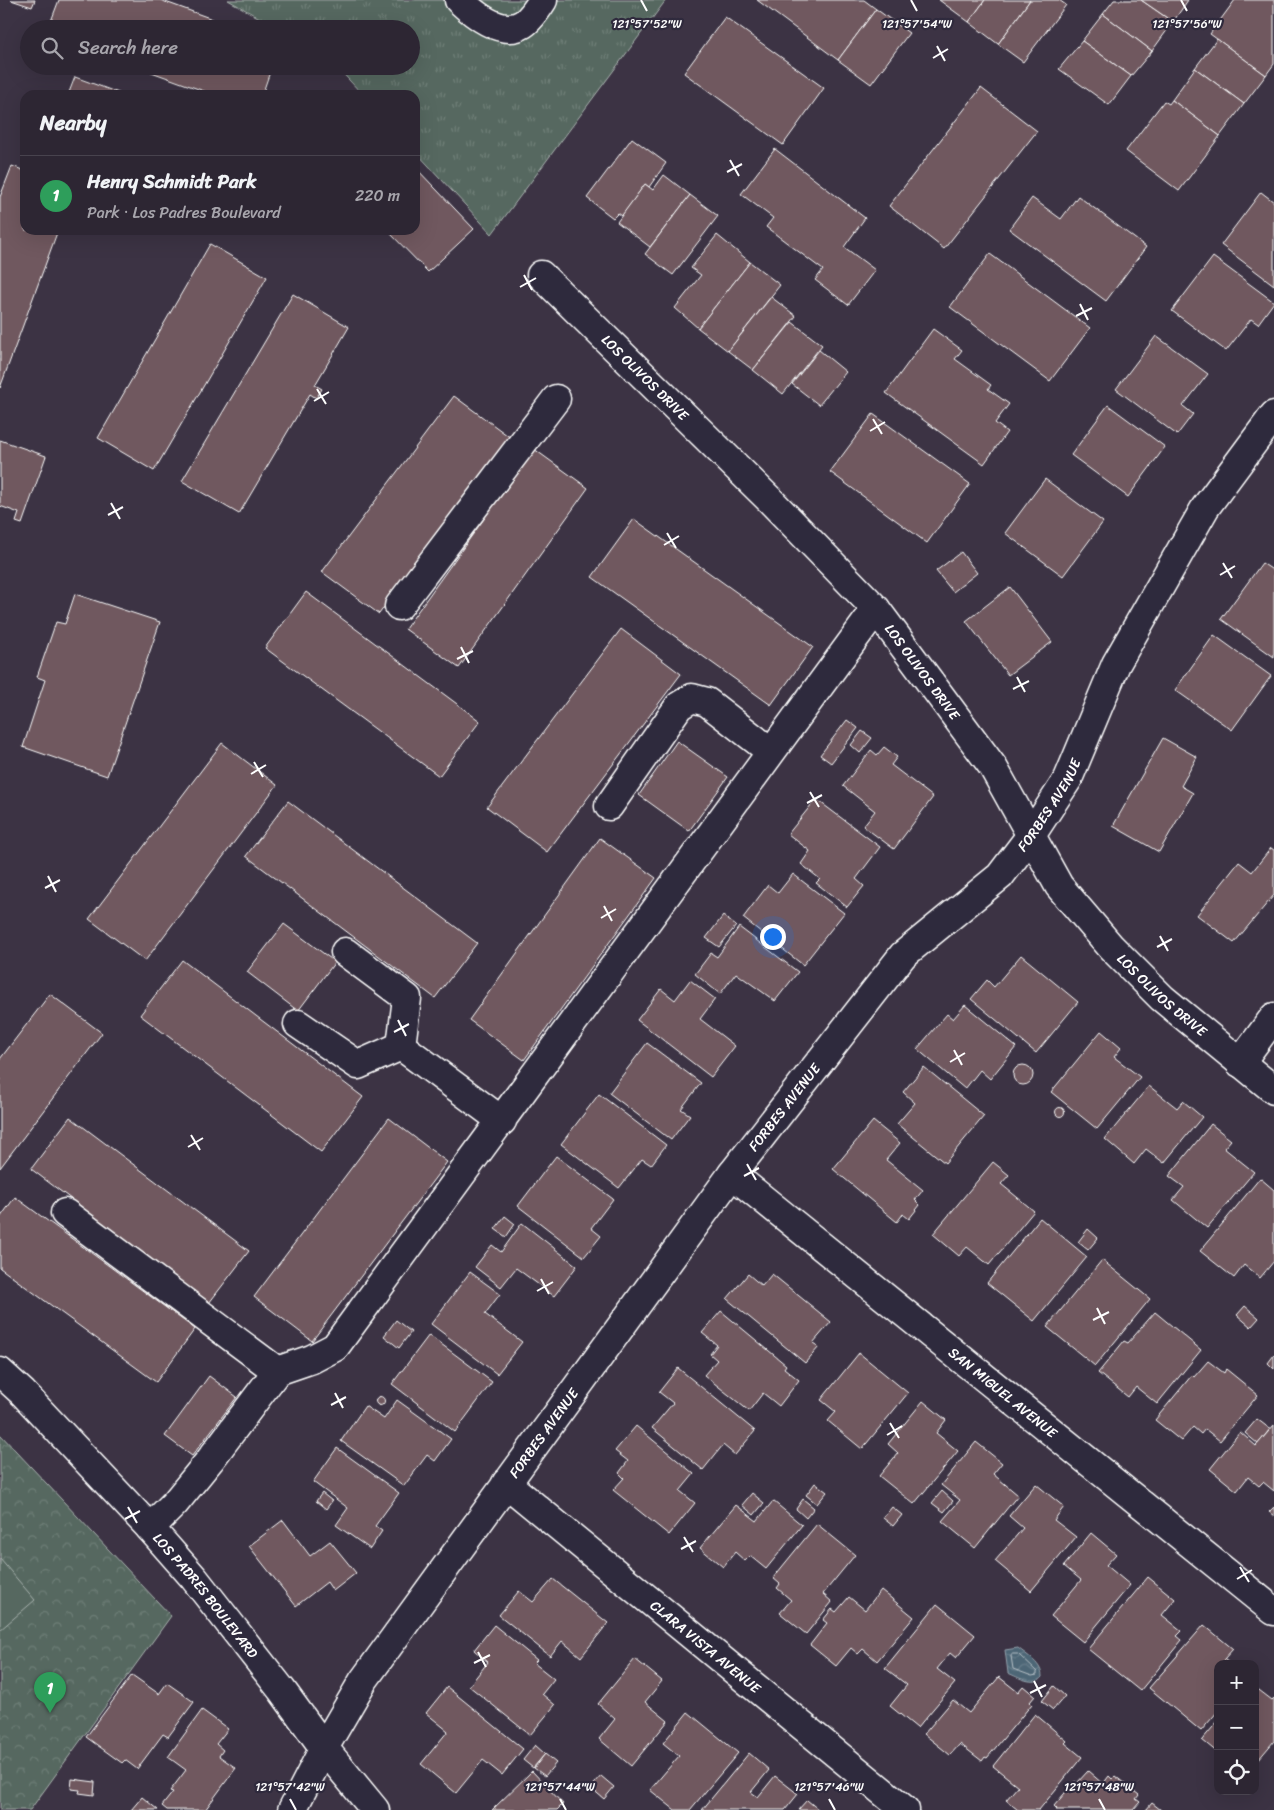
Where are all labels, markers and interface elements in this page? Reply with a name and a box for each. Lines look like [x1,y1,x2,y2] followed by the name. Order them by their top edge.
[612,13,682,35] text: 121°57'52"W
[882,13,953,35] text: 121°57'54"W
[1152,13,1222,35] text: 121°57'56"W
[20,20,420,75] search box
[78,31,178,64] text: Search here
[38,34,66,62] icon: search
[40,104,106,142] text: Nearby
[87,165,256,198] text: Henry Schmidt Park
[53,181,59,210] text: 1
[355,181,400,210] text: 220 m
[87,198,281,227] text: Park · Los Padres Boulevard
[595,328,695,428] street label: LOS OLIVOS DRIVE
[878,618,967,727] street label: LOS OLIVOS DRIVE
[1011,754,1089,857] street label: FORBES AVENUE
[760,924,786,950] your location
[1111,947,1213,1044] street label: LOS OLIVOS DRIVE
[742,1057,828,1157] street label: FORBES AVENUE
[942,1341,1064,1446] street label: SAN MIGUEL AVENUE
[502,1382,586,1484] street label: FORBES AVENUE
[146,1527,265,1665] street label: LOS PADRES BOULEVARD
[644,1594,767,1701] street label: CLARA VISTA AVENUE
[1214,1660,1259,1795] map controls
[1214,1660,1259,1705] button: +
[34,1672,66,1713] pin: 1
[1214,1705,1259,1750] button: −
[1214,1750,1259,1795] button: locate
[255,1776,326,1798] text: 121°57'42"W
[525,1776,596,1798] text: 121°57'44"W
[794,1776,865,1798] text: 121°57'46"W
[1064,1776,1135,1798] text: 121°57'48"W

